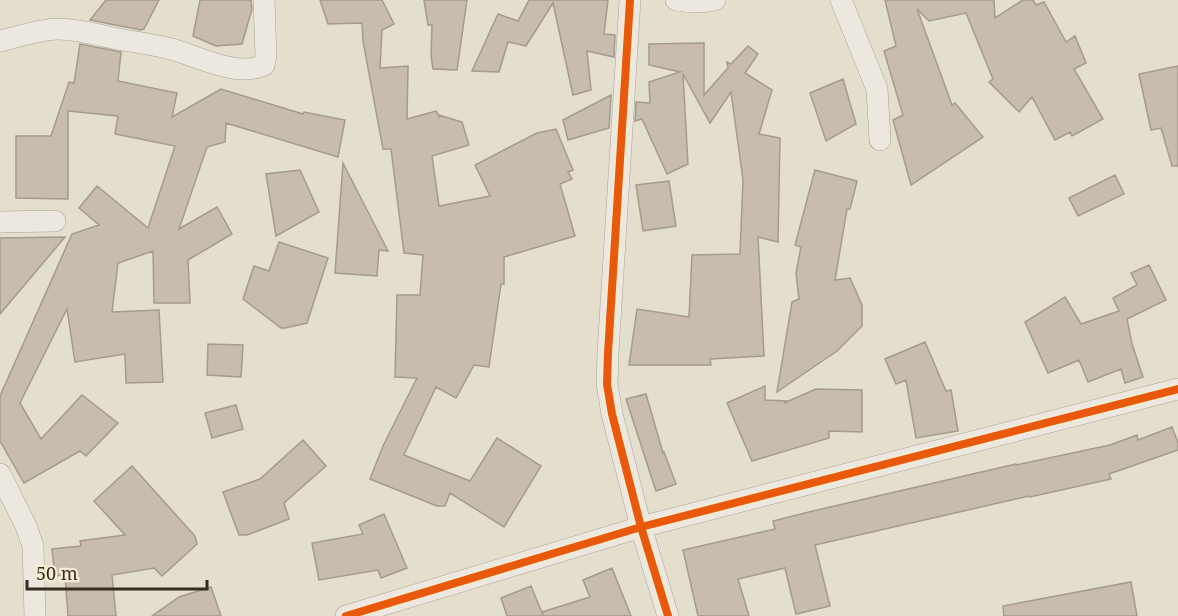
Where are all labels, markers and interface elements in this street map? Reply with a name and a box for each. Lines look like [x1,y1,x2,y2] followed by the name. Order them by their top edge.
[27,553,207,591] scale bar
[36,561,78,585] text: 50 m

